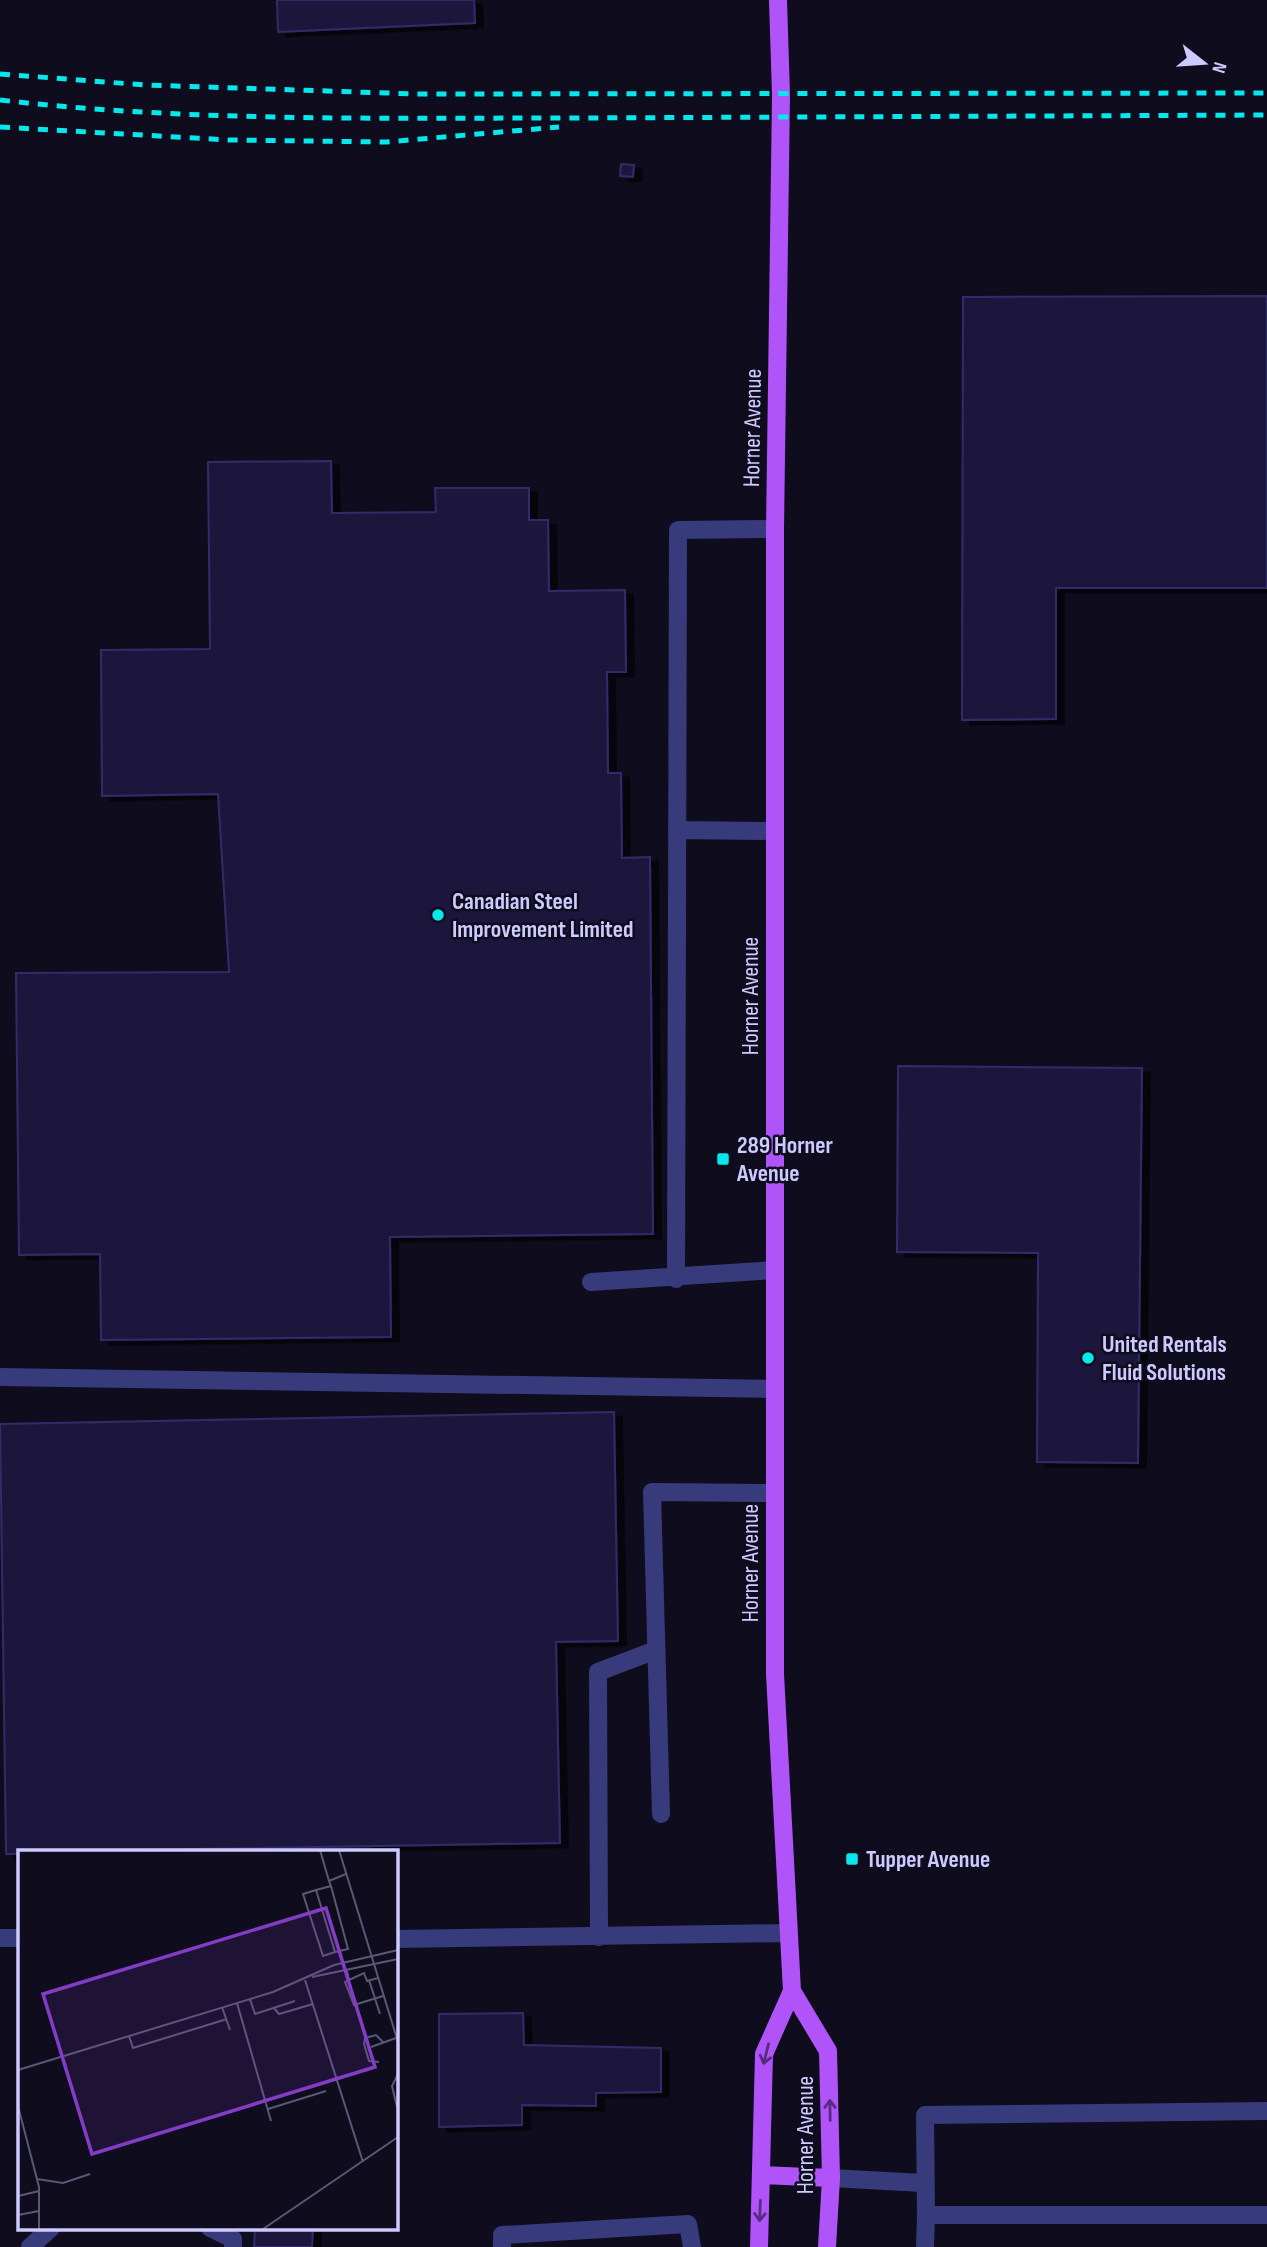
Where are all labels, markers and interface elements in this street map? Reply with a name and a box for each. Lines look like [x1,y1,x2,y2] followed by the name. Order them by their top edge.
[1169,28,1239,98] north arrow
[1206,59,1231,76] text: N
[737,369,768,487] street label: Horner Avenue
[452,887,633,944] place label: Canadian Steel Improvement Limited
[430,907,446,923] marker: Canadian Steel Improvement Limited
[736,937,765,1055] street label: Horner Avenue
[736,1131,834,1188] place label: 289 Horner Avenue
[715,1151,731,1167] marker: 289 Horner Avenue
[1102,1330,1227,1387] place label: United Rentals Fluid Solutions
[1080,1350,1096,1366] marker: United Rentals Fluid Solutions
[736,1504,765,1622] street label: Horner Avenue
[866,1845,990,1874] place label: Tupper Avenue
[18,1850,397,2230] inset map
[844,1851,860,1867] marker: Tupper Avenue
[759,2042,772,2064] one-way arrow
[791,2076,820,2194] street label: Horner Avenue
[823,2099,836,2122] one-way arrow
[753,2199,767,2222] one-way arrow

